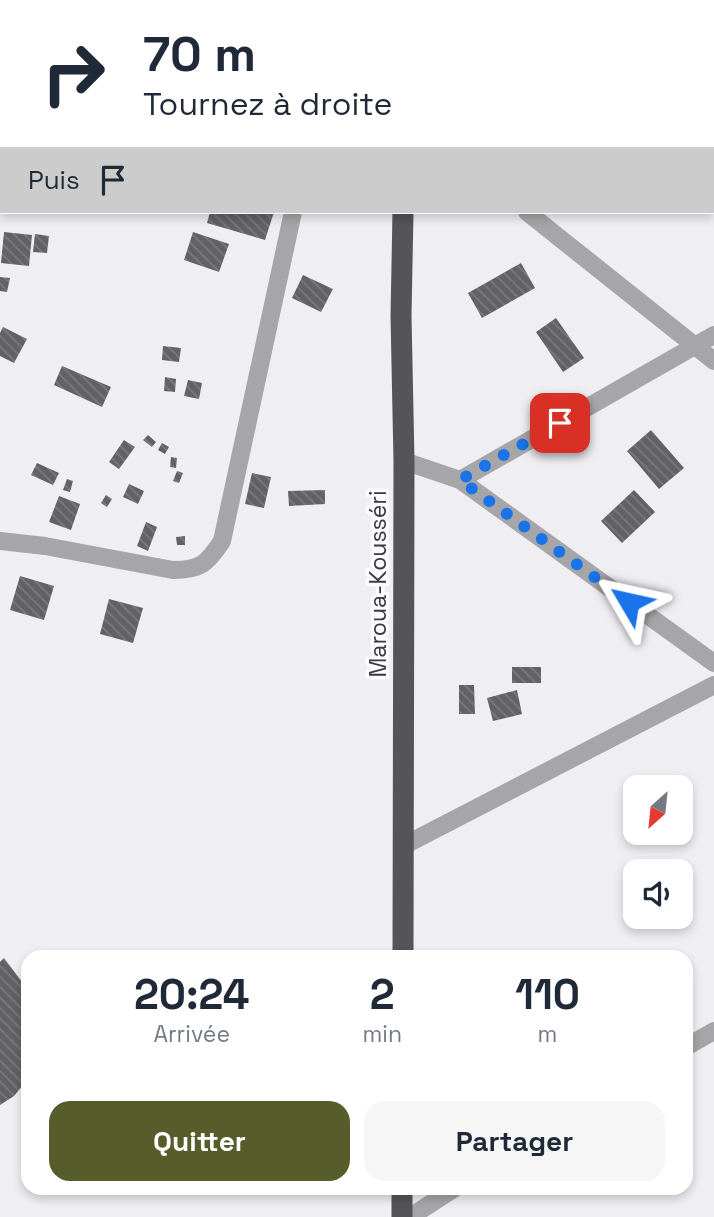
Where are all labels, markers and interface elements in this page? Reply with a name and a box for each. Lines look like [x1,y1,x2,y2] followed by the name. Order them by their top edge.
[143,23,256,85] text: 70 m
[28,28,119,119] icon: right
[143,84,392,124] text: Tournez à droite
[94,161,132,199] icon: arrive
[28,163,80,197] text: Puis
[530,393,590,453] pin
[541,404,579,442] icon: arrive
[363,490,393,678] street label: Maroua-Kousséri
[592,565,666,639] position arrow
[623,775,693,845] north arrow
[623,775,693,929] map controls
[623,859,693,929] button: sound
[134,968,250,1021] text: 20:24
[370,968,395,1021] text: 2
[515,968,580,1021] text: 110
[153,1019,230,1049] text: Arrivée
[362,1019,402,1049] text: min
[538,1019,557,1049] text: m
[49,1101,350,1181] button: Quitter
[364,1101,665,1181] button: Partager

